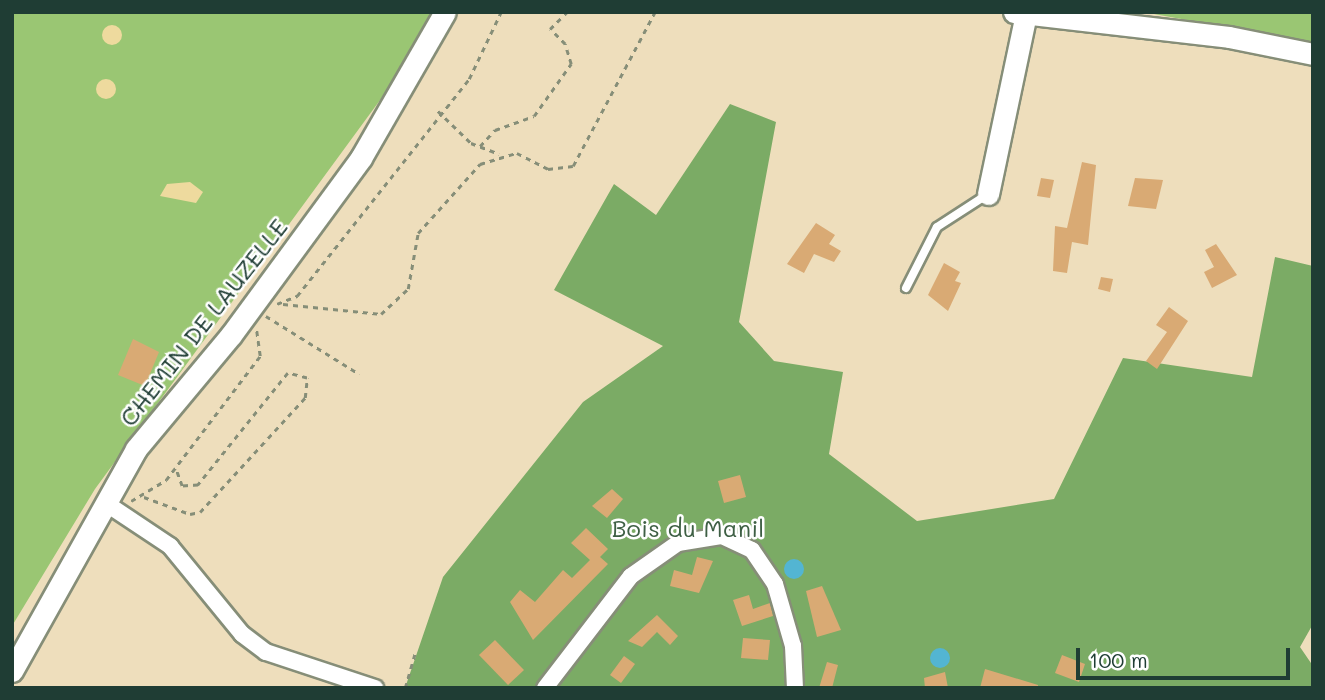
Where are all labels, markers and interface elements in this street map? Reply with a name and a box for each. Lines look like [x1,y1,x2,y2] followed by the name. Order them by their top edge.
[113,213,293,431] street label: CHEMIN DE LAUZELLE
[612,514,764,542] park label: Bois du Manil
[1080,634,1294,678] scale bar
[1089,646,1148,673] text: 100 m

